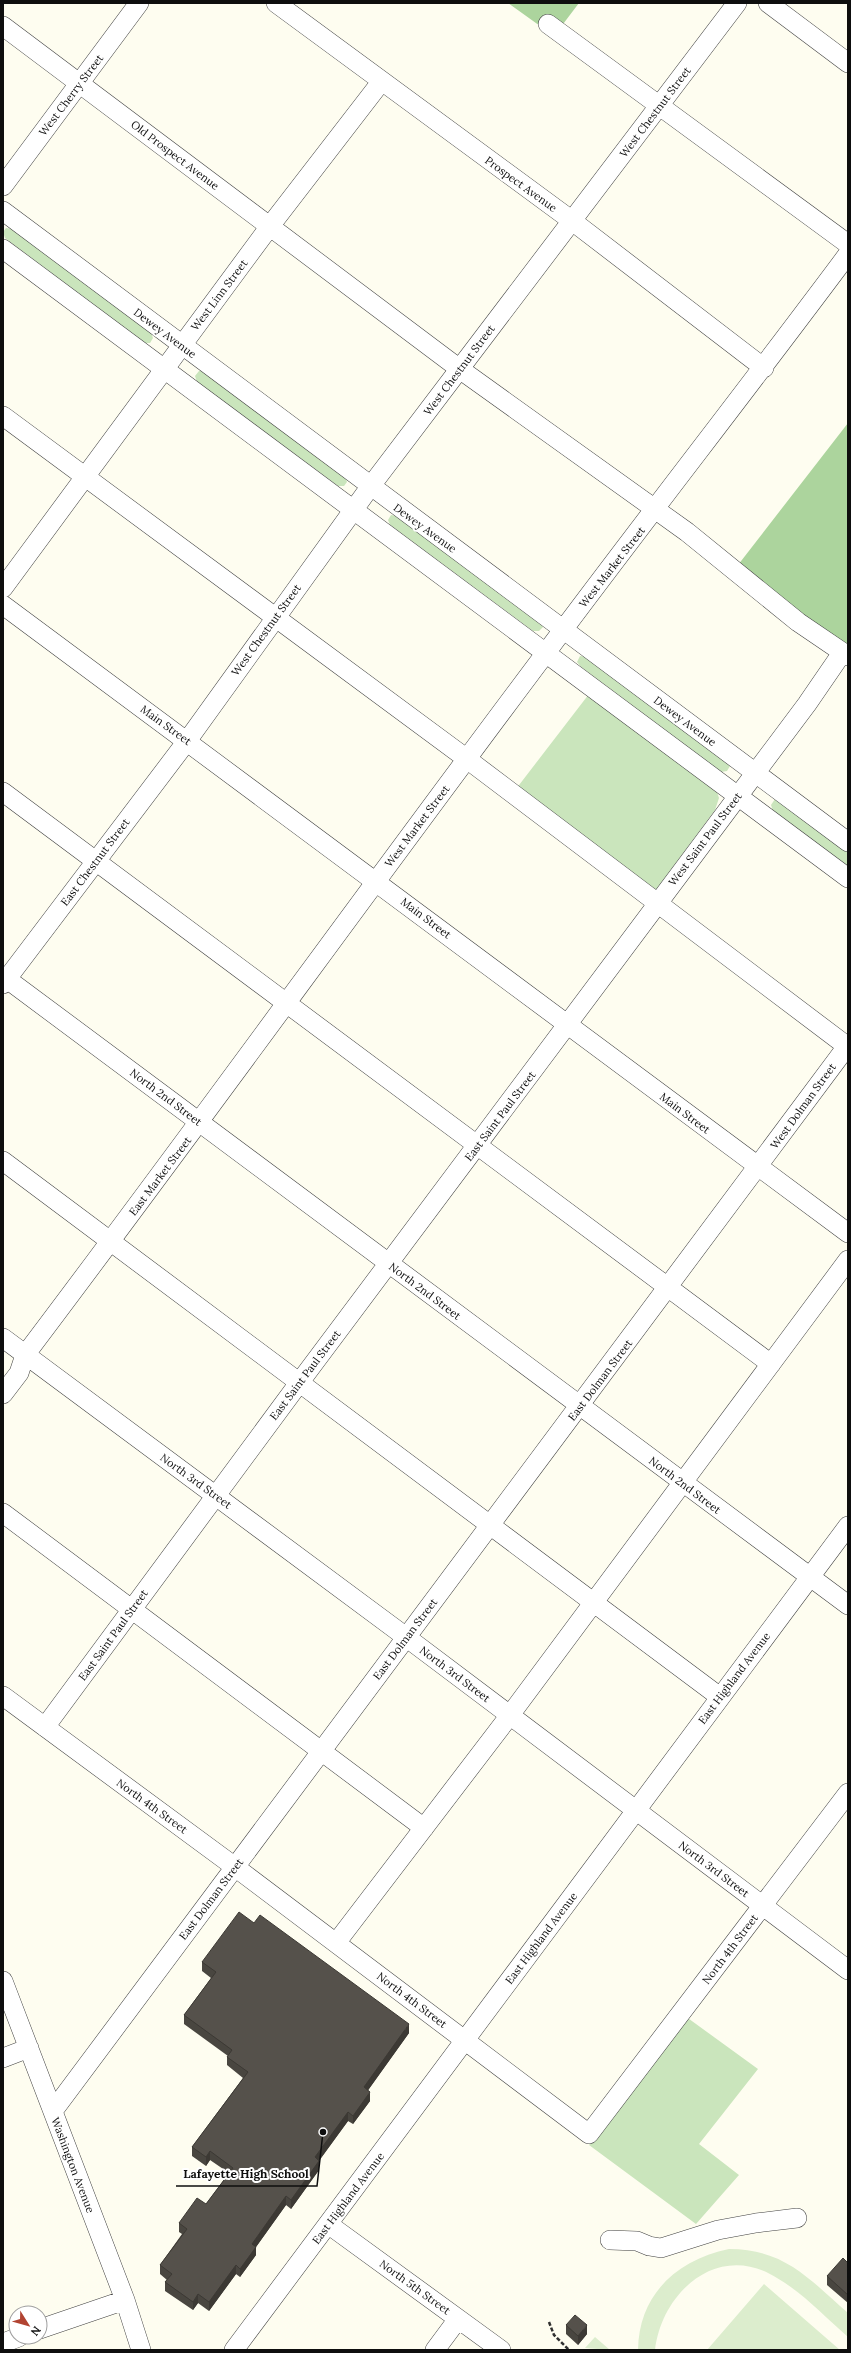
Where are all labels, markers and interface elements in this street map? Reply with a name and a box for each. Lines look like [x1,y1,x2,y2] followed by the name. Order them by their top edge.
[36,51,107,139] street label: West Cherry Street
[616,63,694,160] street label: West Chestnut Street
[128,117,222,193] street label: Old Prospect Avenue
[482,153,560,215] street label: Prospect Avenue
[188,256,251,333] street label: West Linn Street
[131,305,199,361] street label: Dewey Avenue
[420,321,498,418] street label: West Chestnut Street
[391,500,459,556] street label: Dewey Avenue
[576,523,649,610] street label: West Market Street
[228,581,304,679] street label: West Chestnut Street
[651,693,719,749] street label: Dewey Avenue
[138,702,195,749] street label: Main Street
[382,782,453,870] street label: West Market Street
[665,789,745,888] street label: West Saint Paul Street
[58,815,133,909] street label: East Chestnut Street
[398,894,455,942] street label: Main Street
[767,1060,839,1152] street label: West Dolman Street
[127,1065,205,1129] street label: North 2nd Street
[462,1068,539,1164] street label: East Saint Paul Street
[657,1089,714,1137] street label: Main Street
[126,1133,195,1218] street label: East Market Street
[386,1259,464,1323] street label: North 2nd Street
[267,1327,344,1423] street label: East Saint Paul Street
[565,1336,636,1424] street label: East Dolman Street
[158,1450,235,1512] street label: North 3rd Street
[646,1453,724,1517] street label: North 2nd Street
[75,1586,151,1683] street label: East Saint Paul Street
[370,1595,441,1683] street label: East Dolman Street
[695,1629,773,1727] street label: East Highland Avenue
[417,1643,494,1706] street label: North 3rd Street
[114,1776,191,1837] street label: North 4th Street
[676,1838,753,1901] street label: North 3rd Street
[176,1855,247,1943] street label: East Dolman Street
[502,1889,580,1987] street label: East Highland Avenue
[699,1911,761,1987] street label: North 4th Street
[374,1969,450,2031] street label: North 4th Street
[48,2115,98,2215] street label: Washington Avenue
[309,2149,387,2247] street label: East Highland Avenue
[176,2162,317,2186] callout: Lafayette High School
[183,2166,309,2181] text: Lafayette High School
[377,2257,454,2318] street label: North 5th Street
[8,2305,48,2345] north arrow
[28,2323,44,2339] text: N

